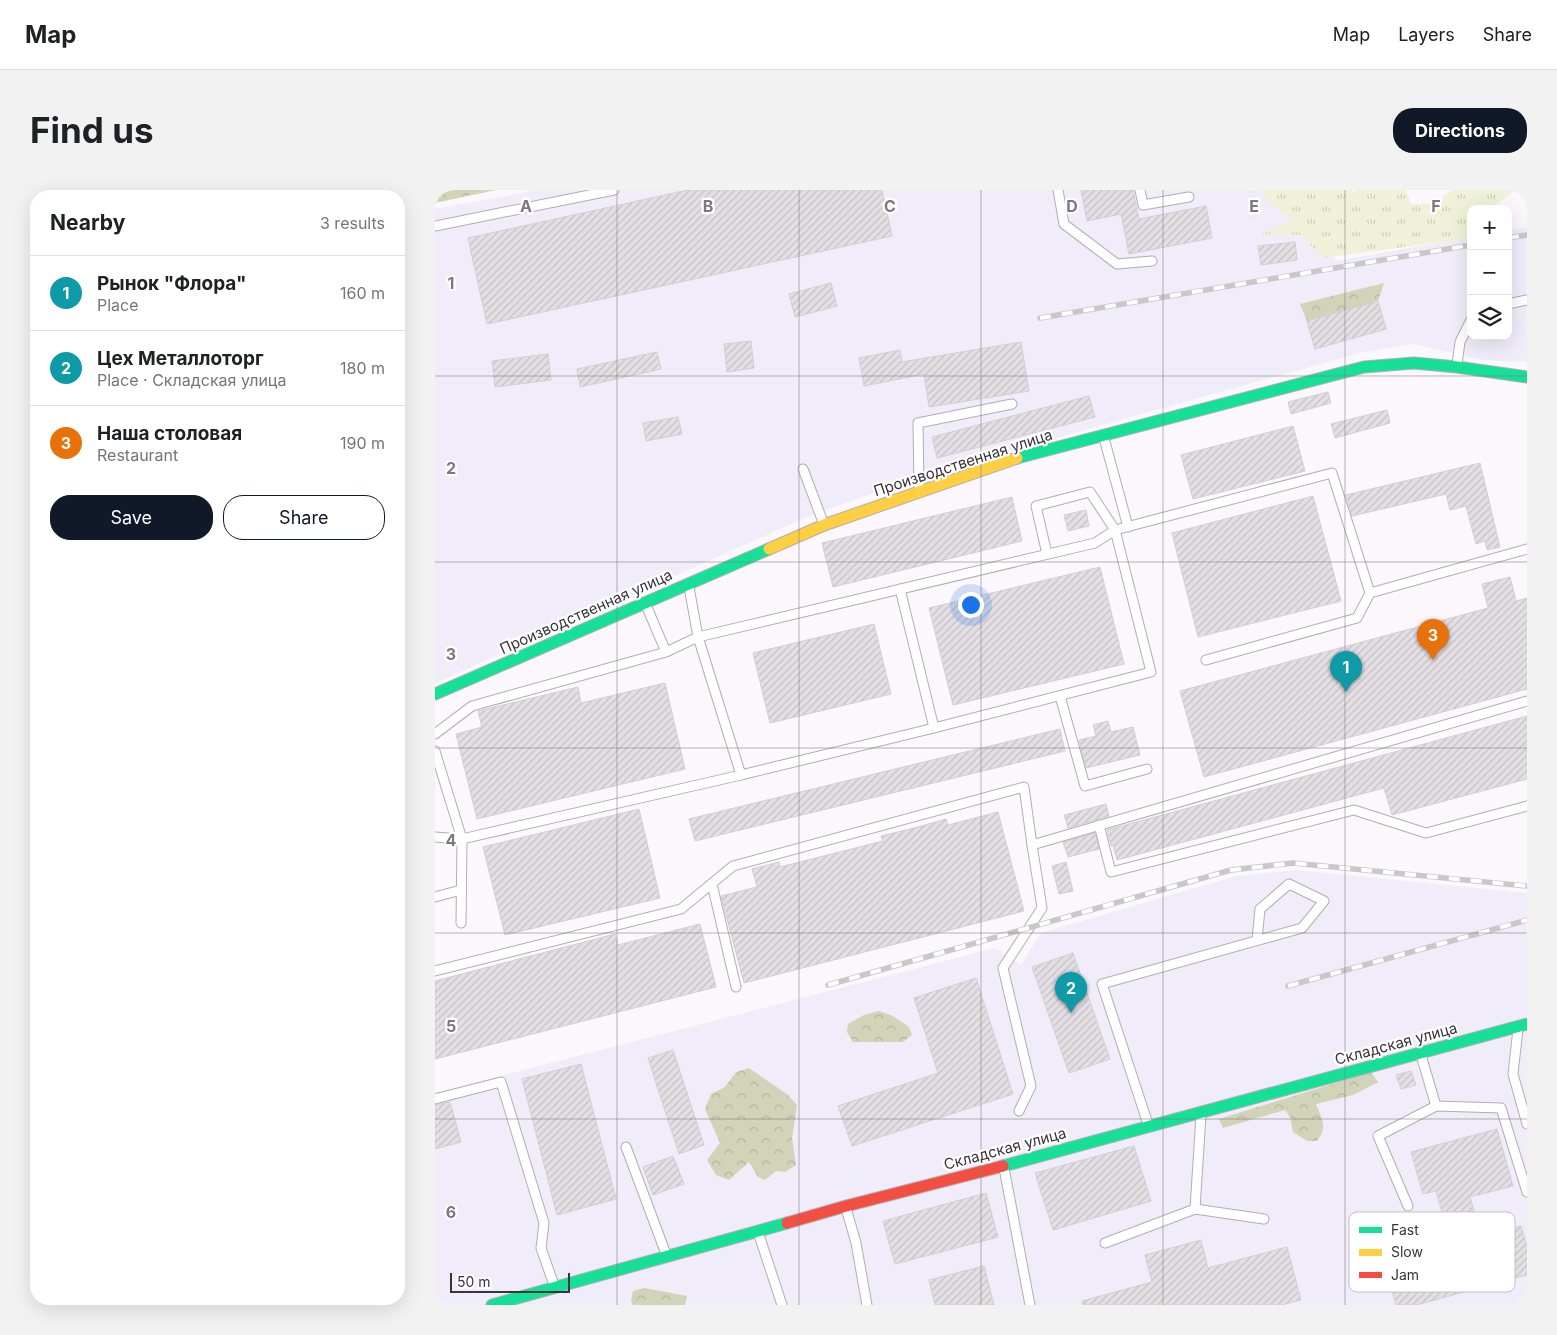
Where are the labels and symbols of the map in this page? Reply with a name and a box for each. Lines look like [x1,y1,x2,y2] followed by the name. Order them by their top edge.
[520,196,532,216] text: A
[703,196,713,216] text: B
[884,196,896,216] text: C
[1066,196,1078,216] text: D
[1249,196,1259,216] text: E
[1431,196,1441,216] text: F
[448,273,454,293] text: 1
[871,425,1055,500] street label: Производственная улица
[446,458,456,478] text: 2
[497,565,675,658] street label: Производственная улица
[958,592,984,618] your location
[1417,619,1449,660] pin: 3
[446,644,456,664] text: 3
[1330,651,1362,692] pin: 1
[446,830,457,850] text: 4
[1055,972,1087,1013] pin: 2
[446,1016,456,1036] text: 5
[1333,1018,1459,1069] street label: Складская улица
[942,1123,1068,1174] street label: Складская улица
[446,1202,456,1222] text: 6
[1349,1212,1515,1292] legend
[1391,1221,1419,1238] text: Fast
[1391,1243,1423,1260] text: Slow
[1391,1266,1419,1283] text: Jam
[450,1270,570,1293] scale bar

